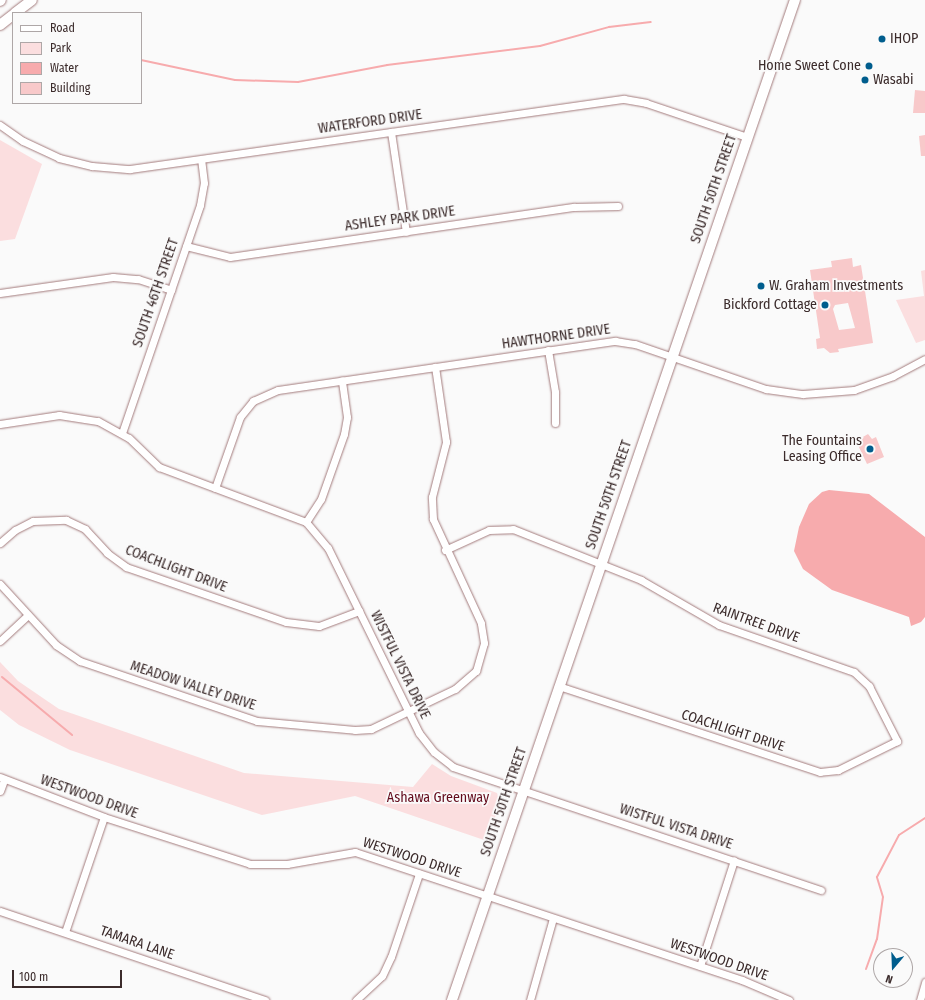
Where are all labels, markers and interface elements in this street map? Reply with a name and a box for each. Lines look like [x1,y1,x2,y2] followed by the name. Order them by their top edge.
[12,12,142,104] legend
[50,21,75,35] text: Road
[890,31,918,47] place label: IHOP
[877,34,887,44] marker: IHOP
[50,41,71,55] text: Park
[758,58,861,74] place label: Home Sweet Cone
[50,61,78,75] text: Water
[864,61,874,71] marker: Home Sweet Cone
[873,72,914,88] place label: Wasabi
[860,75,870,85] marker: Wasabi
[50,81,90,95] text: Building
[317,106,423,138] street label: WATERFORD DRIVE
[687,132,741,246] street label: SOUTH 50TH STREET
[344,203,456,235] street label: ASHLEY PARK DRIVE
[130,236,182,350] street label: SOUTH 46TH STREET
[769,278,903,294] place label: W. Graham Investments
[756,281,766,291] marker: W. Graham Investments
[723,297,817,313] place label: Bickford Cottage
[820,300,830,310] marker: Bickford Cottage
[501,321,611,353] street label: HAWTHORNE DRIVE
[782,433,862,466] place label: The Fountains Leasing Office
[582,438,636,552] street label: SOUTH 50TH STREET
[865,444,875,454] marker: The Fountains Leasing Office
[123,542,229,596] street label: COACHLIGHT DRIVE
[710,600,802,646] street label: RAINTREE DRIVE
[367,608,433,722] street label: WISTFUL VISTA DRIVE
[128,658,258,714] street label: MEADOW VALLEY DRIVE
[679,706,787,756] street label: COACHLIGHT DRIVE
[477,745,531,859] street label: SOUTH 50TH STREET
[38,772,140,822] street label: WESTWOOD DRIVE
[387,790,489,806] park label: Ashawa Greenway
[617,801,735,853] street label: WISTFUL VISTA DRIVE
[361,834,463,882] street label: WESTWOOD DRIVE
[98,922,176,964] street label: TAMARA LANE
[668,935,770,985] street label: WESTWOOD DRIVE
[873,948,913,988] north arrow
[14,962,124,988] scale bar
[19,970,48,984] text: 100 m
[884,972,894,986] text: N

